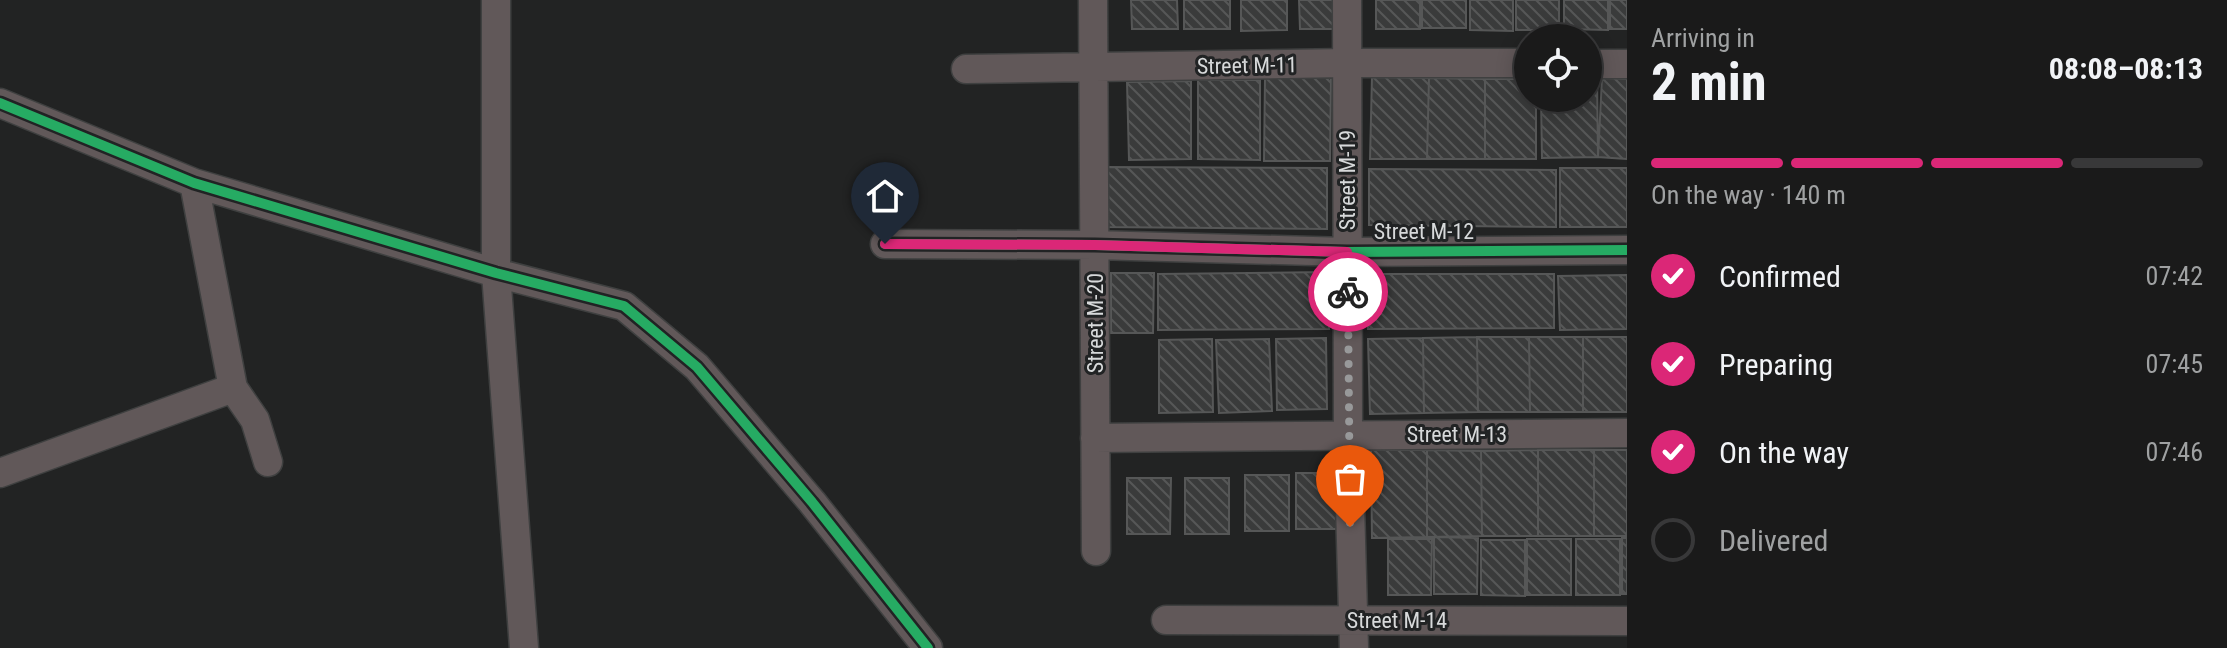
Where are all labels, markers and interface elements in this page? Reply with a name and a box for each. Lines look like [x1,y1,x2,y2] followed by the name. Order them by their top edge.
[1651,23,1755,53] text: Arriving in
[1514,24,1602,112] map controls
[1514,24,1602,112] button: locate
[2049,51,2203,86] text: 08:08–08:13
[1197,52,1297,79] street label: Street M-11
[1651,52,1767,113] text: 2 min
[1335,130,1360,230] street label: Street M-19
[851,162,919,244] pin
[863,174,907,218] icon: home
[1651,180,1846,210] text: On the way · 140 m
[1374,219,1474,244] street label: Street M-12
[1308,252,1388,332] courier
[1651,254,1695,298] icon: check
[1719,259,1841,294] text: Confirmed
[2146,261,2203,291] text: 07:42
[1326,270,1370,314] icon: bike
[1083,273,1108,373] street label: Street M-20
[1651,342,1695,386] icon: check
[1719,347,1833,382] text: Preparing
[2146,349,2203,379] text: 07:45
[1407,422,1507,447] street label: Street M-13
[1651,430,1695,474] icon: check
[1719,435,1849,470] text: On the way
[2146,437,2203,467] text: 07:46
[1316,445,1384,527] pin
[1328,457,1372,501] icon: bag
[1719,523,1828,558] text: Delivered
[1347,608,1447,633] street label: Street M-14

